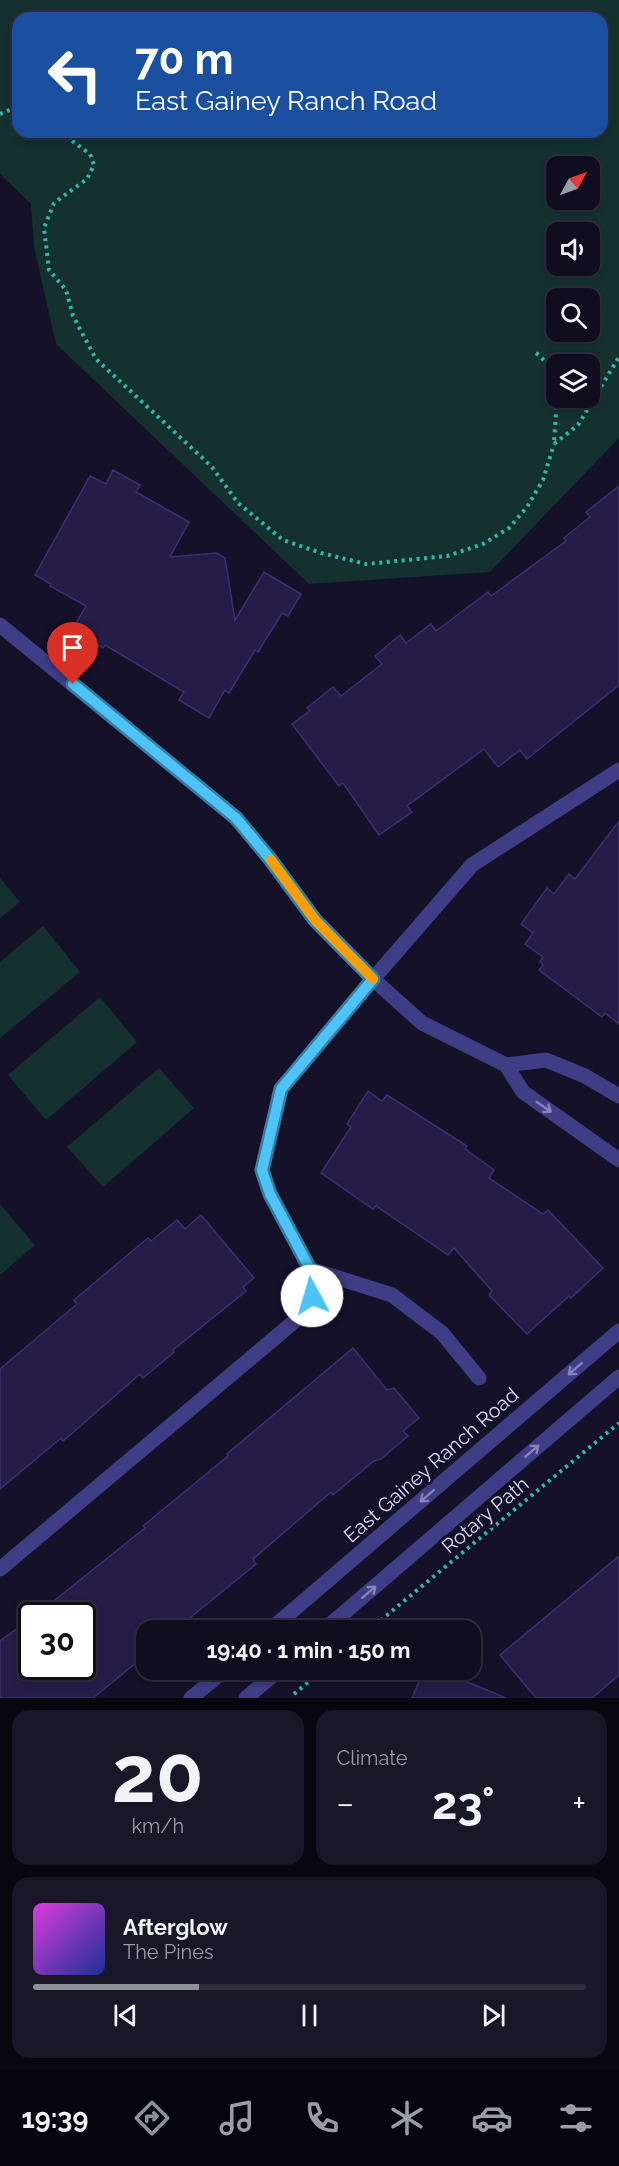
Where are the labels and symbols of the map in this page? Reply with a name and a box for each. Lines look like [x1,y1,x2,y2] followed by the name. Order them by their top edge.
[546,156,600,210] north arrow
[47,622,98,684] pin
[536,1101,552,1113] one-way arrow
[280,1264,344,1328] position arrow
[568,1362,583,1376] one-way arrow
[339,1383,523,1547] street label: East Gainey Ranch Road
[524,1445,540,1458] one-way arrow
[437,1472,533,1558] street label: Rotary Path
[420,1489,435,1503] one-way arrow
[361,1586,377,1599] one-way arrow
[18,1602,96,1680] speed limit sign: 30

